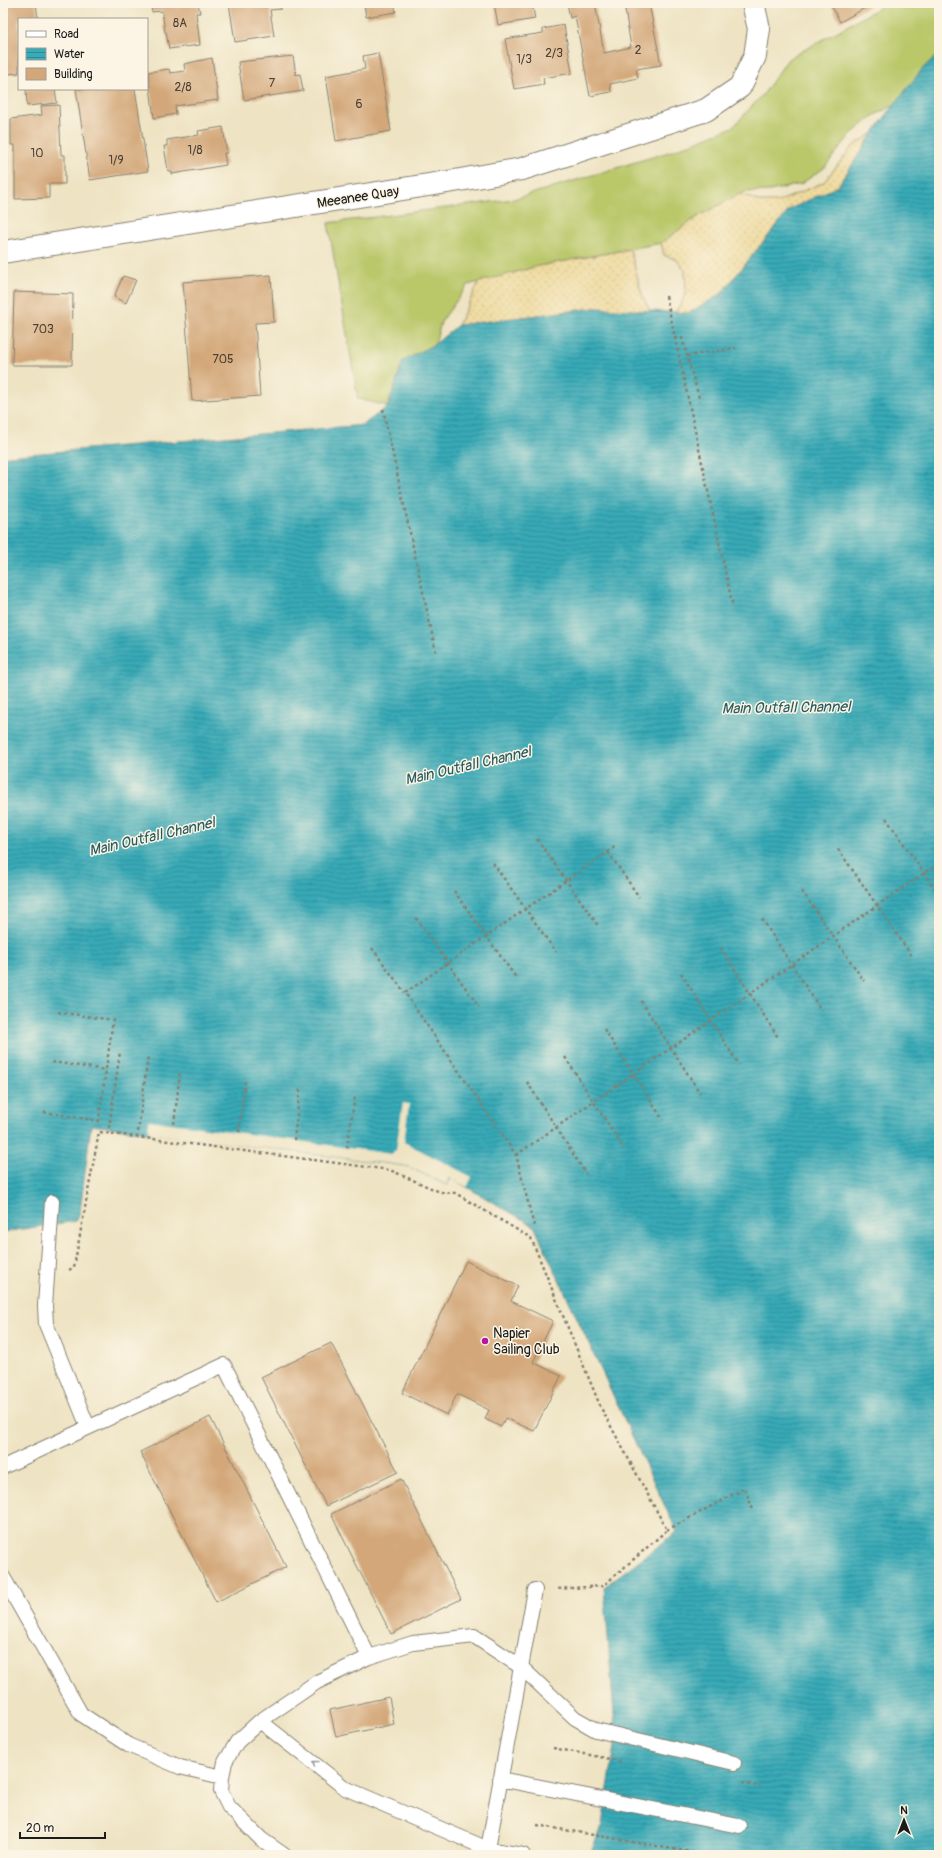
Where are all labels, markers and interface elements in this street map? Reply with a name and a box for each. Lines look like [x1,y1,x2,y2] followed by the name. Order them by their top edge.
[173,16,187,31] house number: 8A
[18,18,148,90] legend
[54,27,79,42] text: Road
[635,43,642,58] house number: 2
[545,46,563,61] house number: 2/3
[54,47,85,62] text: Water
[516,52,532,67] house number: 1/3
[54,67,93,82] text: Building
[269,76,276,91] house number: 7
[174,80,192,95] house number: 2/8
[356,97,363,112] house number: 6
[187,143,203,158] house number: 1/8
[31,146,43,161] house number: 10
[108,153,124,168] house number: 1/9
[316,182,400,212] street label: Meeanee Quay
[32,322,54,337] house number: 703
[212,352,234,367] house number: 705
[721,697,852,719] water label: Main Outfall Channel
[403,742,534,790] water label: Main Outfall Channel
[87,813,218,861] water label: Main Outfall Channel
[493,1325,560,1358] place label: Napier Sailing Club
[480,1336,490,1346] marker: Napier Sailing Club
[312,1761,319,1768] one-way arrow
[884,1800,924,1840] north arrow
[900,1804,908,1817] text: N
[20,1814,105,1840] scale bar
[26,1821,55,1836] text: 20 m

